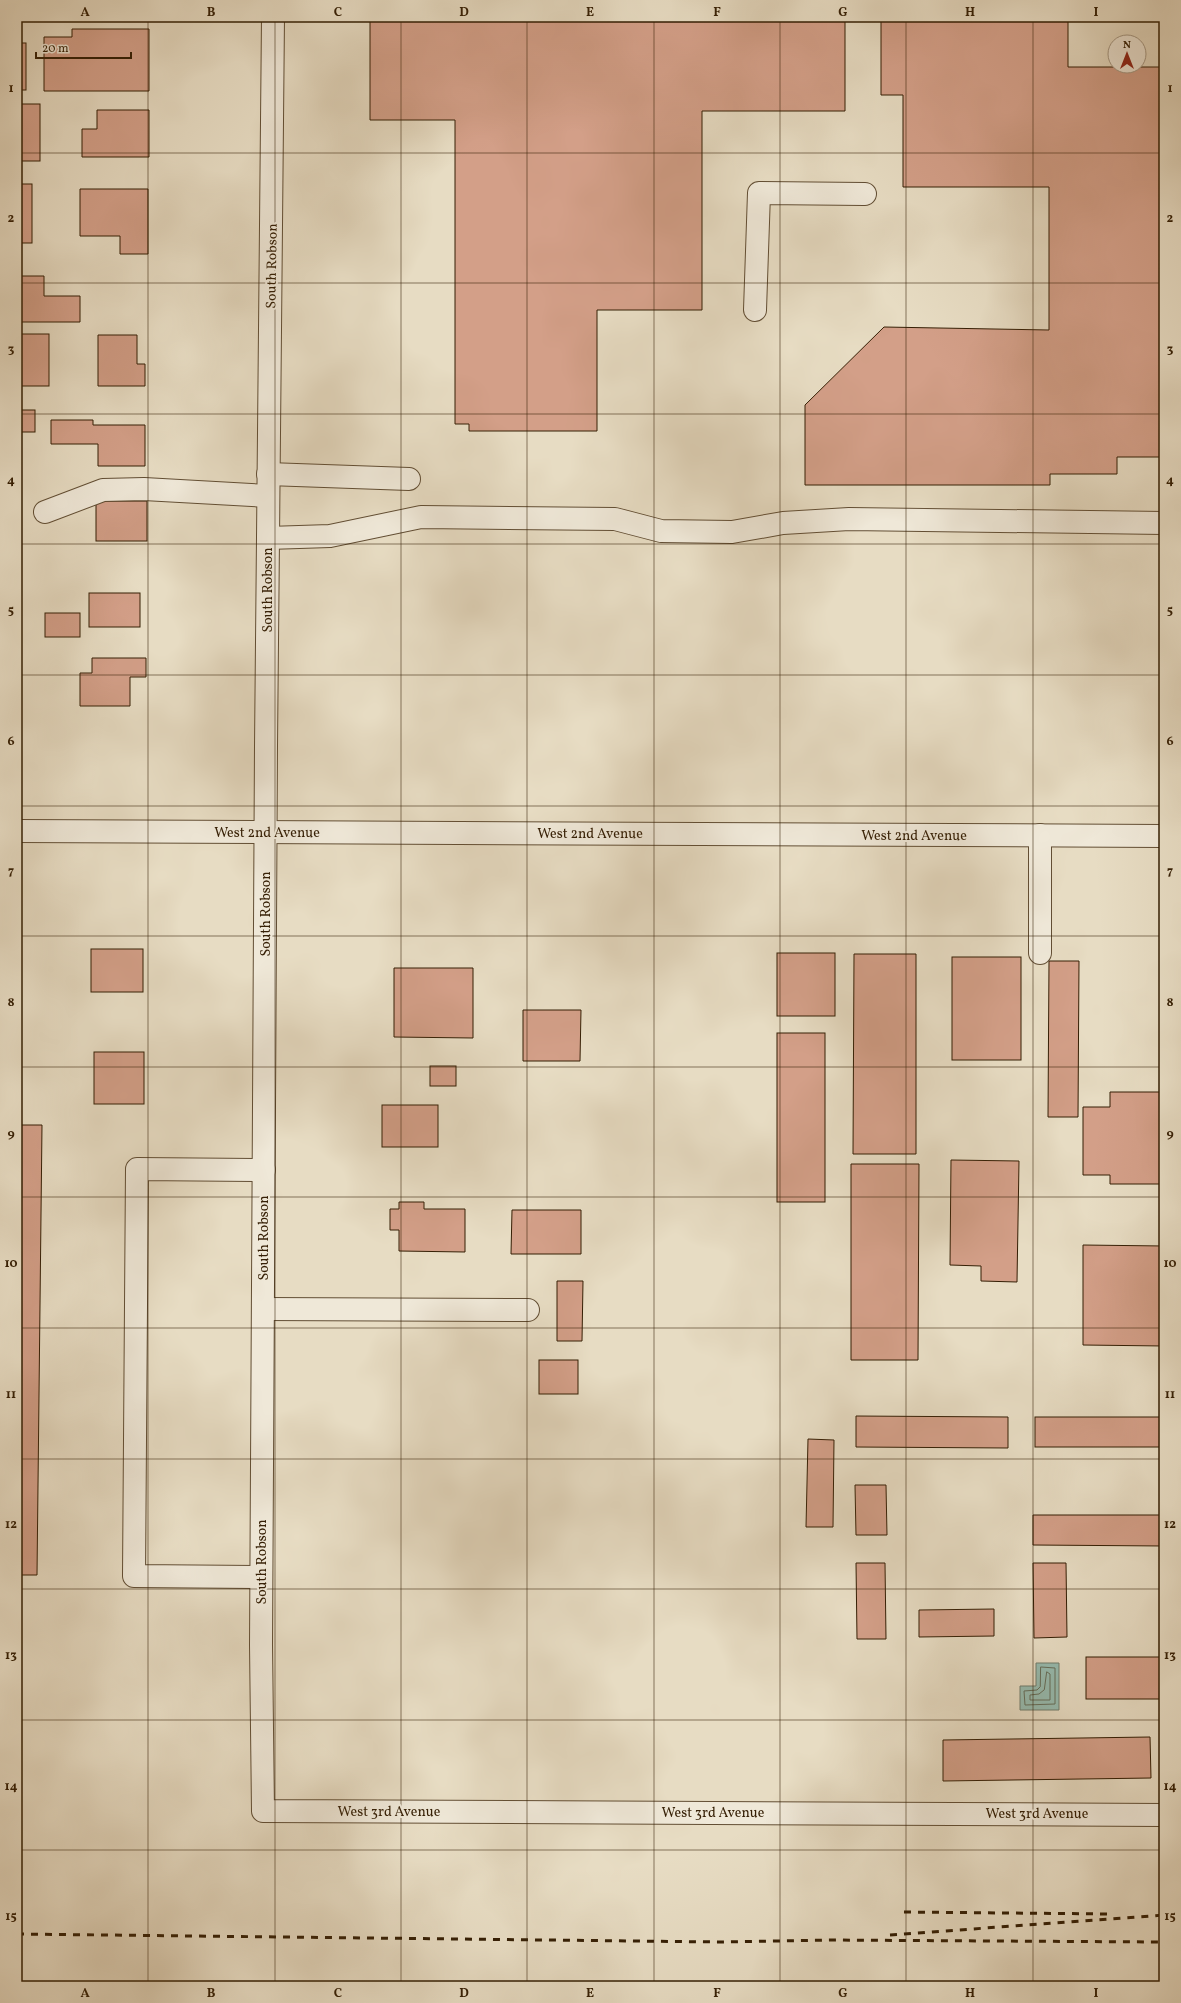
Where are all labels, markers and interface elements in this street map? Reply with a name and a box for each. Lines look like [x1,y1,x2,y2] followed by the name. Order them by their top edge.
[80,4,90,22] text: A
[207,4,216,22] text: B
[334,4,342,22] text: C
[459,4,469,22] text: D
[586,4,594,22] text: E
[713,4,721,22] text: F
[838,4,848,22] text: G
[965,4,975,22] text: H
[1094,4,1099,22] text: I
[36,34,131,60] scale bar
[1107,34,1147,74] north arrow
[1123,38,1131,53] text: N
[42,41,69,57] text: 20 m
[8,80,14,98] text: 1
[1167,80,1173,98] text: 1
[8,210,15,228] text: 2
[1167,210,1174,228] text: 2
[262,223,283,309] street label: South Robson
[8,341,15,359] text: 3
[1167,341,1174,359] text: 3
[7,472,15,490] text: 4
[1166,472,1174,490] text: 4
[259,547,278,633] street label: South Robson
[8,602,14,620] text: 5
[1167,602,1173,620] text: 5
[7,733,15,751] text: 6
[1166,733,1174,751] text: 6
[214,824,320,843] street label: West 2nd Avenue
[537,825,643,844] street label: West 2nd Avenue
[861,827,967,846] street label: West 2nd Avenue
[8,863,14,881] text: 7
[1167,863,1173,881] text: 7
[257,871,276,957] street label: South Robson
[7,994,15,1012] text: 8
[1166,994,1174,1012] text: 8
[7,1125,15,1143] text: 9
[1166,1125,1174,1143] text: 9
[255,1195,274,1281] street label: South Robson
[4,1255,18,1273] text: 10
[1163,1255,1177,1273] text: 10
[6,1386,16,1404] text: 11
[1165,1386,1175,1404] text: 11
[5,1516,17,1534] text: 12
[1164,1516,1176,1534] text: 12
[253,1519,272,1605] street label: South Robson
[5,1647,17,1665] text: 13
[1164,1647,1176,1665] text: 13
[4,1778,18,1796] text: 14
[1163,1778,1177,1796] text: 14
[338,1803,441,1822] street label: West 3rd Avenue
[662,1804,765,1823] street label: West 3rd Avenue
[986,1805,1089,1824] street label: West 3rd Avenue
[5,1908,17,1926] text: 15
[1164,1908,1176,1926] text: 15
[80,1985,90,2003] text: A
[207,1985,216,2003] text: B
[334,1985,342,2003] text: C
[459,1985,469,2003] text: D
[586,1985,594,2003] text: E
[713,1985,721,2003] text: F
[838,1985,848,2003] text: G
[965,1985,975,2003] text: H
[1094,1985,1099,2003] text: I

